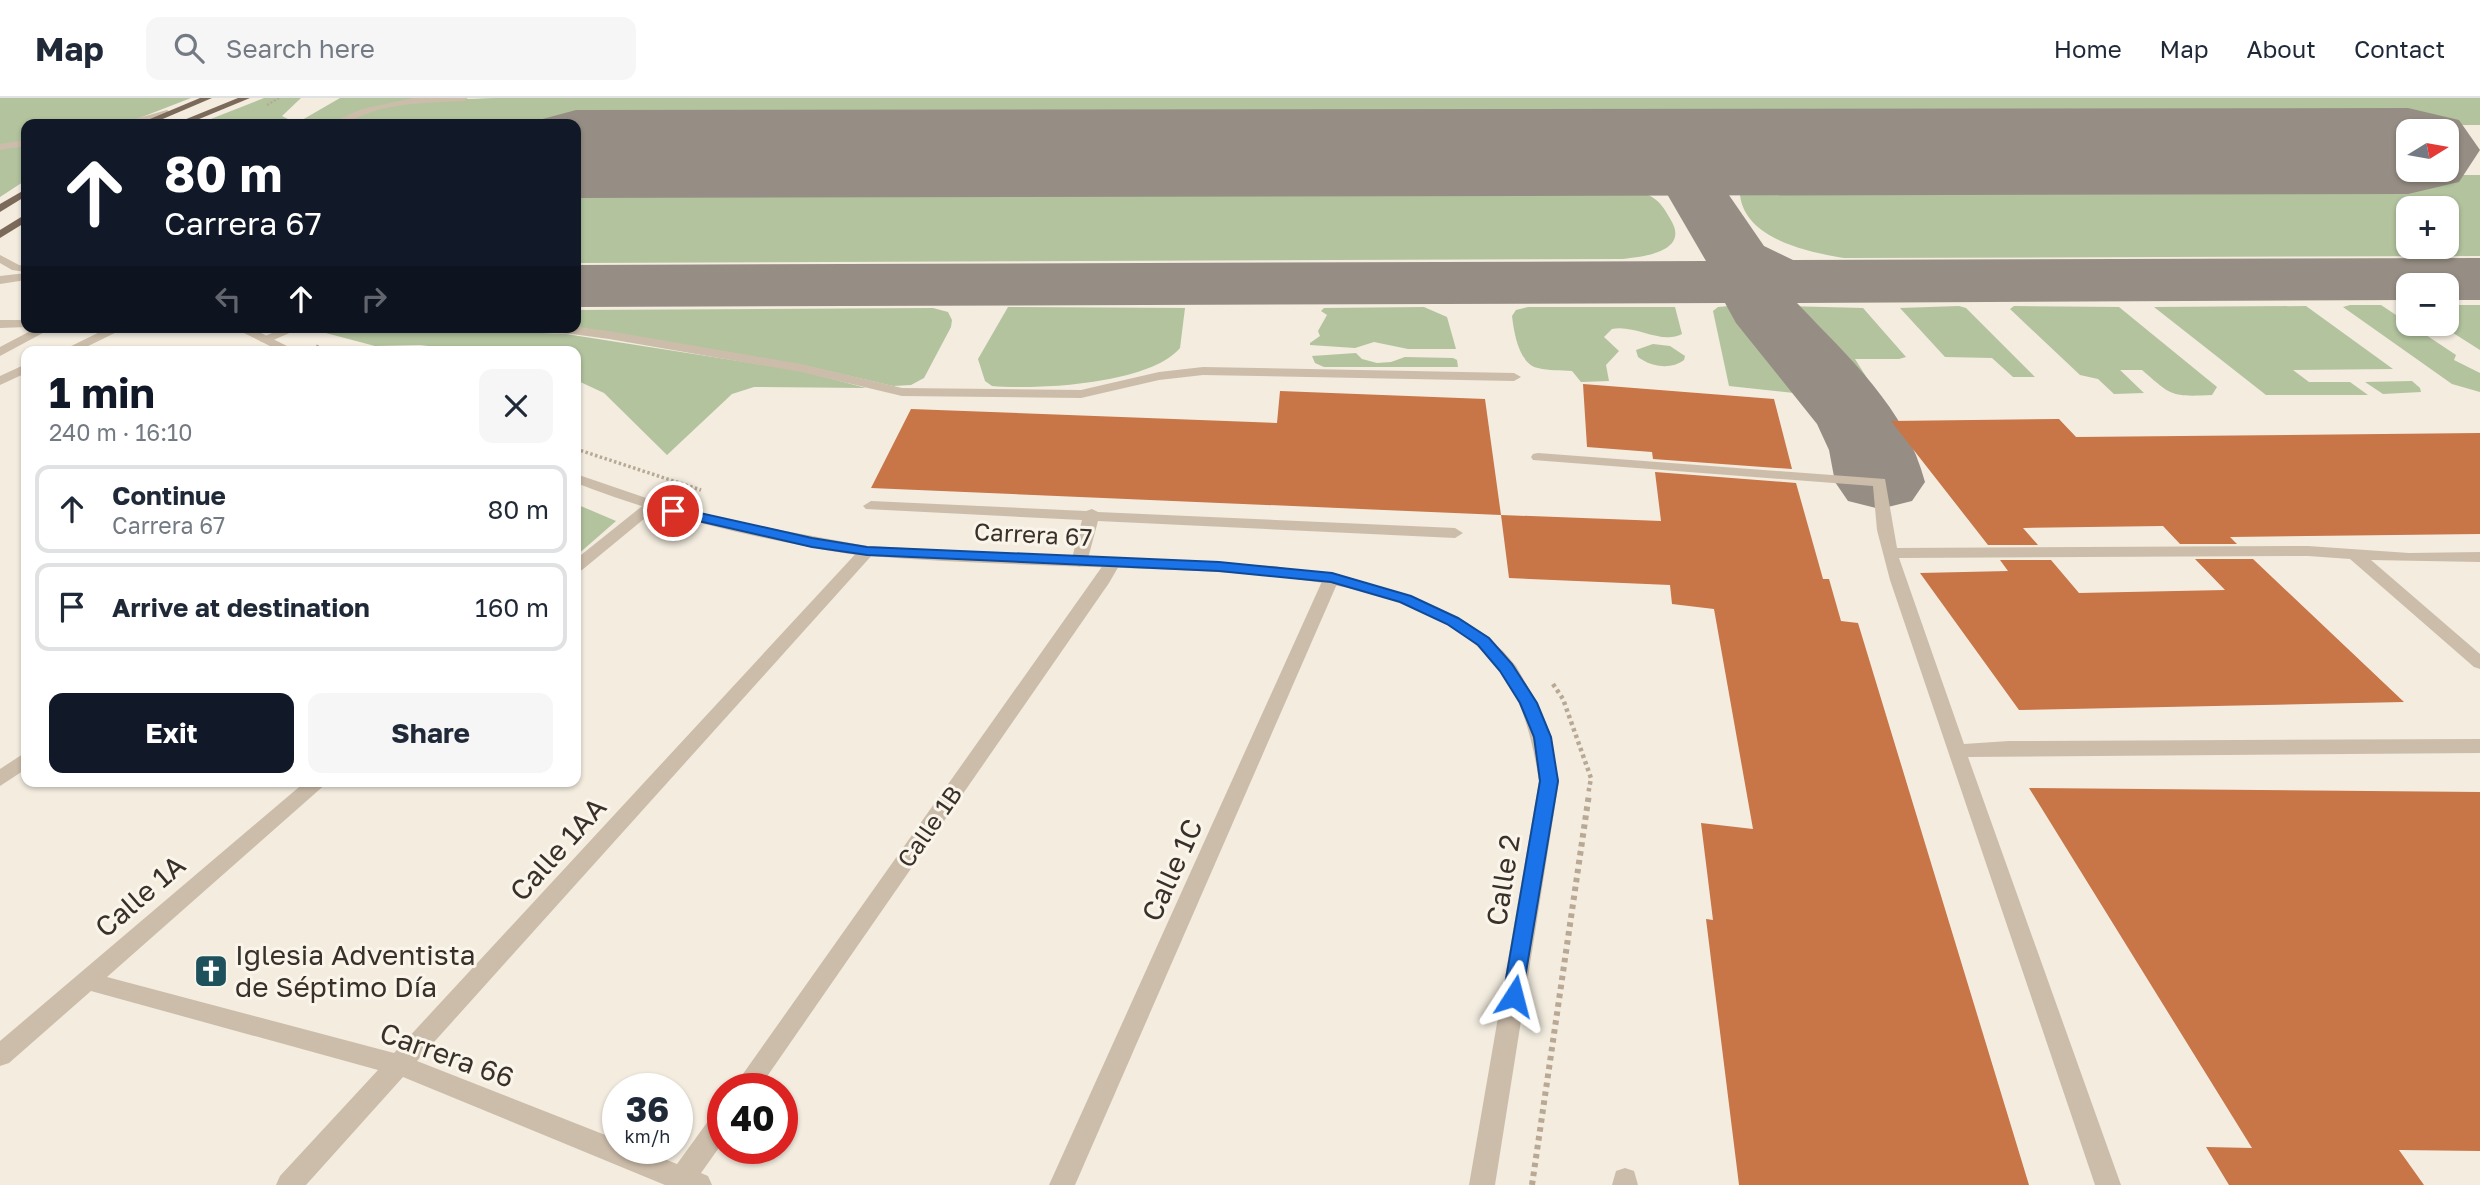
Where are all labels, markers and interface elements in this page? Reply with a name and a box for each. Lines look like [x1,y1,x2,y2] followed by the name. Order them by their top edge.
[146,17,636,80] search box
[35,29,104,68] text: Map
[170,29,208,67] icon: search
[226,33,375,64] text: Search here
[2054,34,2122,63] text: Home
[2160,34,2209,63] text: Map
[2247,34,2316,63] text: About
[2354,34,2445,63] text: Contact
[2396,119,2459,182] north arrow
[2396,119,2459,336] map controls
[164,144,282,203] text: 80 m
[49,147,140,238] icon: ahead
[2396,196,2459,259] button: +
[164,204,322,242] text: Carrera 67
[2396,273,2459,336] button: −
[209,280,247,318] icon: left
[282,280,320,318] icon: ahead
[355,280,393,318] icon: right
[49,367,155,417] text: 1 min
[479,369,553,443] button: close
[49,418,193,446] text: 240 m · 16:10
[112,480,226,511] text: Continue
[643,481,703,541] pin
[53,490,91,528] icon: ahead
[654,492,692,530] icon: arrive
[488,494,549,525] text: 80 m
[112,511,225,539] text: Carrera 67
[973,516,1093,551] street label: Carrera 67
[53,588,91,626] icon: arrive
[112,592,370,623] text: Arrive at destination
[475,592,549,623] text: 160 m
[49,693,294,773] button: Exit
[308,693,553,773] button: Share
[890,780,967,872] street label: Calle 1B
[503,790,613,907] street label: Calle 1AA
[1134,814,1209,926] street label: Calle 1C
[1479,832,1526,928] street label: Calle 2
[88,848,191,944] street label: Calle 1A
[235,938,476,1003] place label: Iglesia Adventista de Séptimo Día
[192,952,230,990] church icon: Iglesia Adventista de Séptimo Día
[1477,959,1551,1033] position arrow
[376,1015,519,1094] street label: Carrera 66
[707,1073,798,1164] speed limit sign: 40
[626,1088,669,1130] text: 36
[625,1125,670,1147] text: km/h

